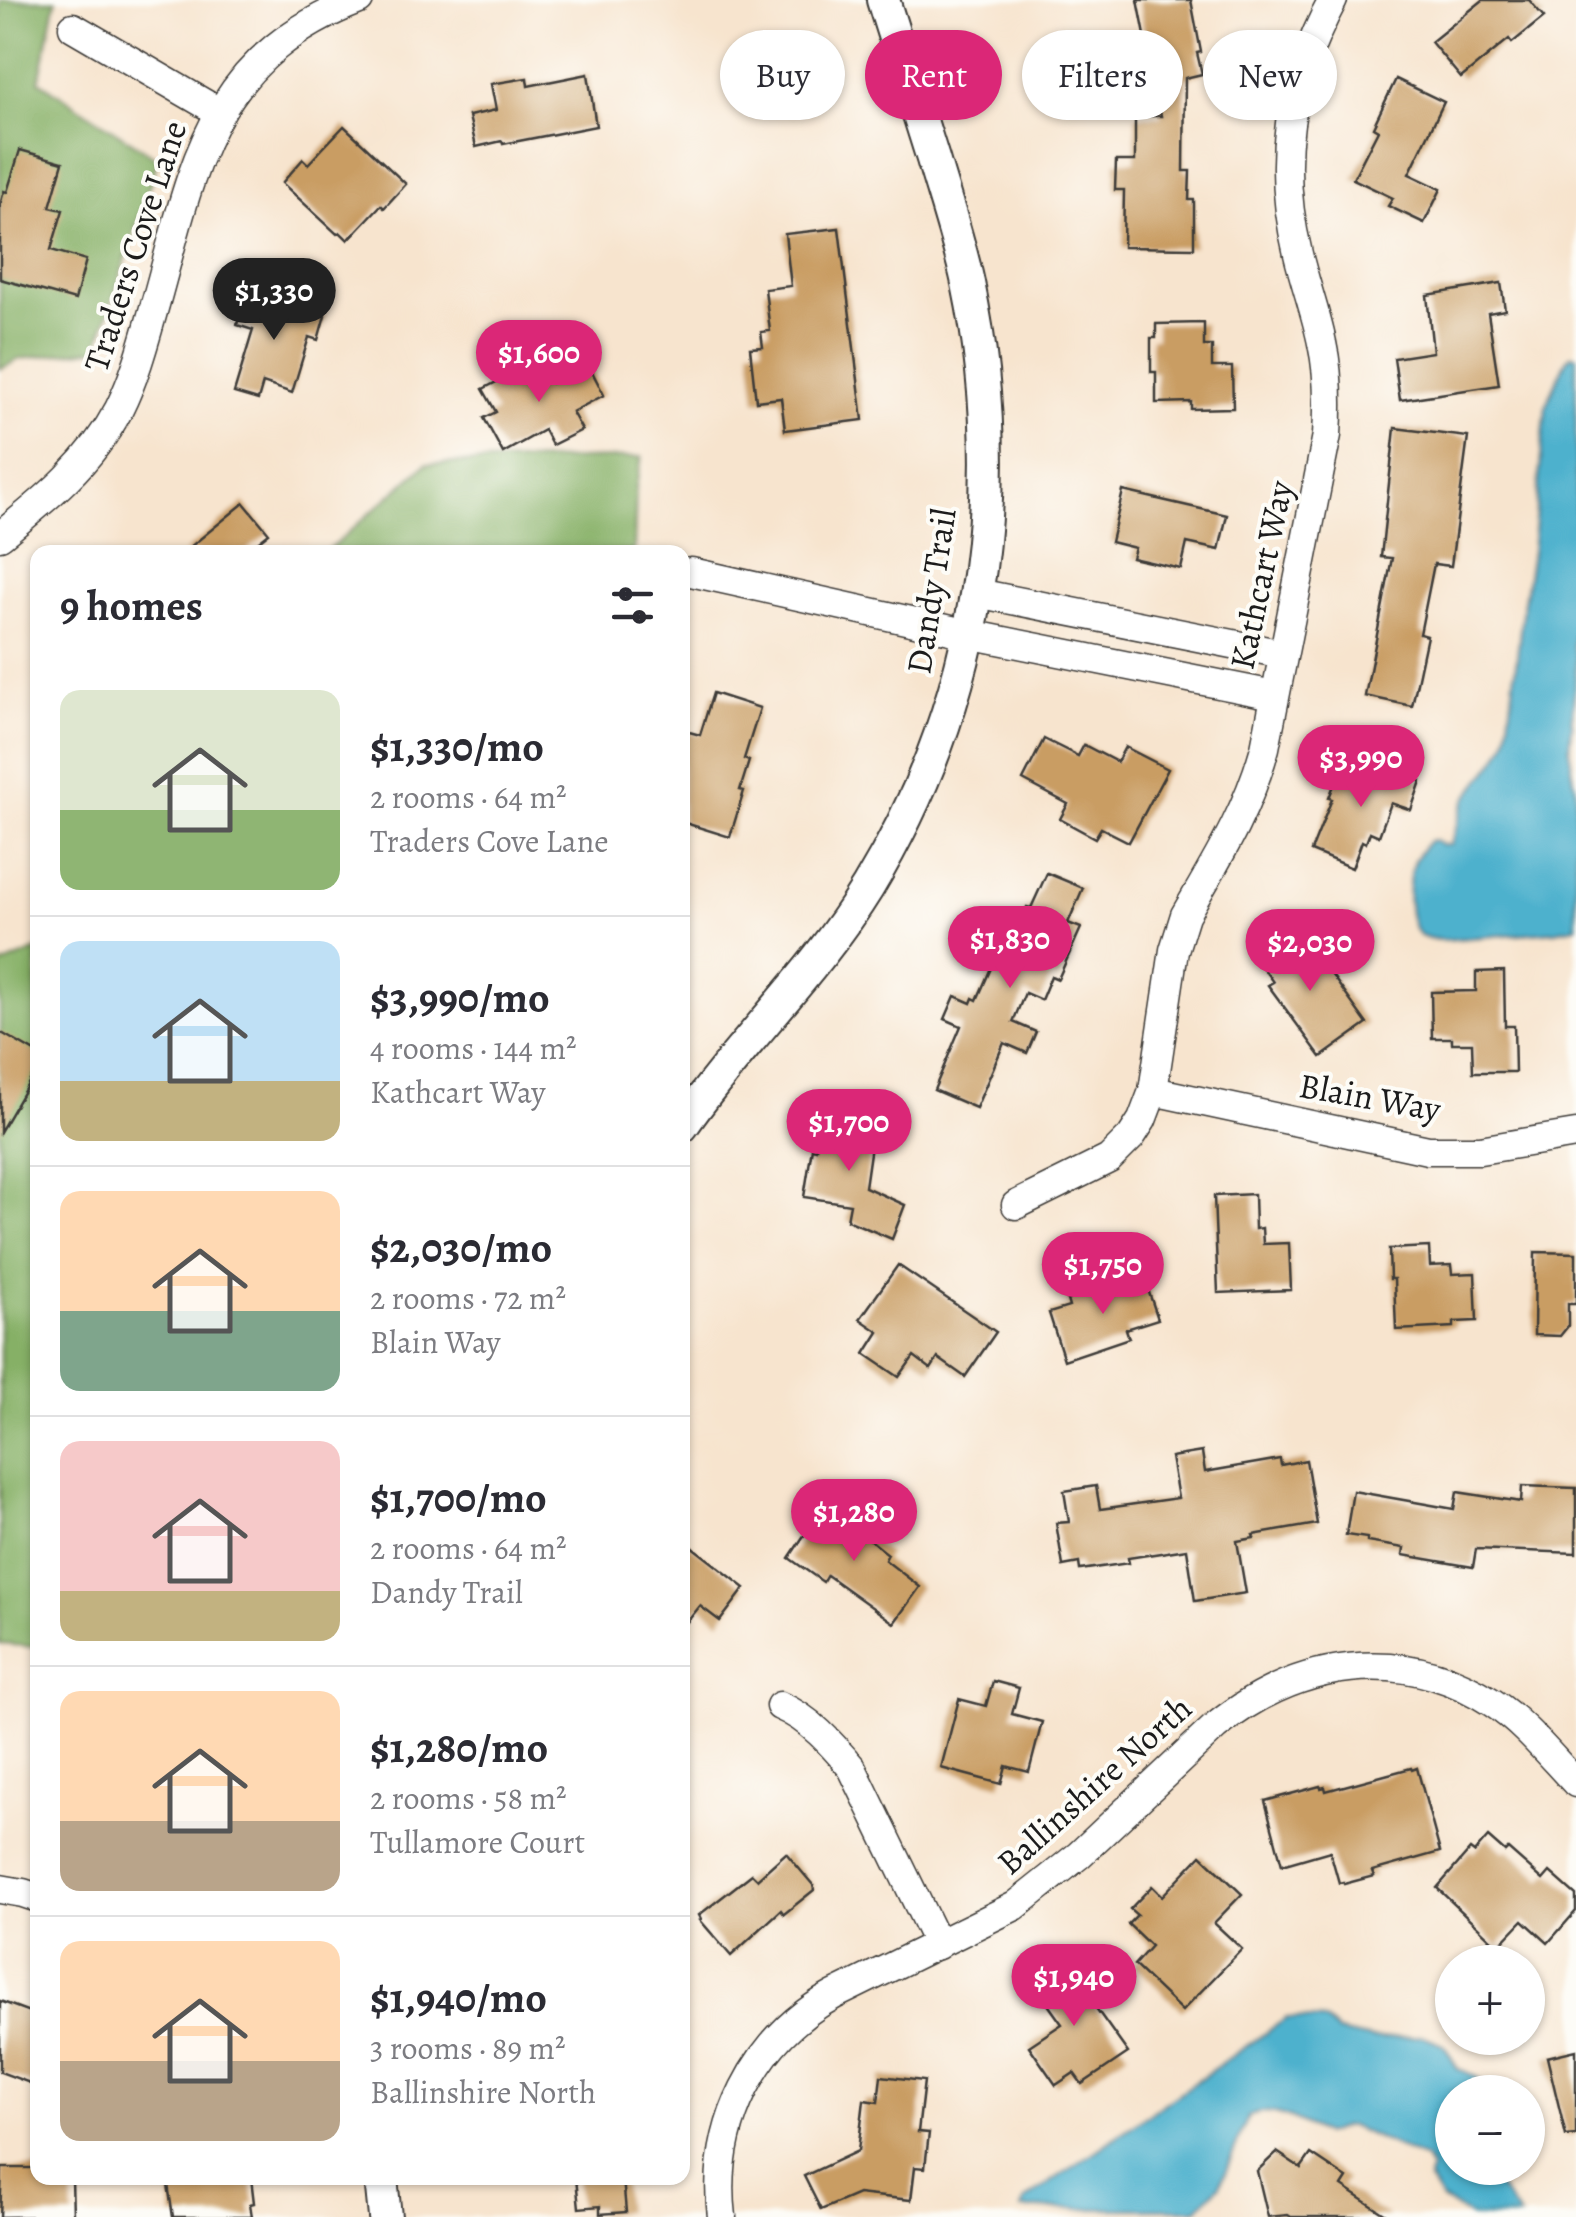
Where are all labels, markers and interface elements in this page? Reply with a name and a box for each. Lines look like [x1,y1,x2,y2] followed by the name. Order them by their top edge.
[720,30,845,120] chip: Buy
[865,30,1002,120] chip: Rent
[1022,30,1183,120] chip: Filters
[1203,30,1337,120] chip: New
[72,115,198,377] street label: Traders Cove Lane
[193,258,355,343] pin: $1,330
[235,268,313,312] text: $1,330
[458,320,620,405] pin: $1,600
[498,330,580,374] text: $1,600
[1218,476,1305,674] street label: Kathcart Way
[894,505,968,677] street label: Dandy Trail
[60,577,203,634] text: 9 homes
[605,578,660,633] icon: filters
[370,718,544,775] text: $1,330/mo
[1280,725,1442,810] pin: $3,990
[140,730,260,850] icon: home
[1319,735,1403,779] text: $3,990
[370,775,567,819] text: 2 rooms · 64 m²
[370,819,609,863] text: Traders Cove Lane
[929,906,1091,991] pin: $1,830
[1229,909,1391,994] pin: $2,030
[970,916,1050,960] text: $1,830
[1268,919,1352,963] text: $2,030
[370,969,550,1026] text: $3,990/mo
[140,981,260,1101] icon: home
[370,1026,577,1070] text: 4 rooms · 144 m²
[1296,1061,1445,1133] street label: Blain Way
[370,1070,546,1114] text: Kathcart Way
[768,1089,930,1174] pin: $1,700
[809,1099,889,1143] text: $1,700
[370,1219,552,1276] text: $2,030/mo
[140,1231,260,1351] icon: home
[1022,1232,1184,1317] pin: $1,750
[1064,1242,1142,1286] text: $1,750
[370,1276,566,1320] text: 2 rooms · 72 m²
[370,1320,501,1364] text: Blain Way
[370,1469,547,1526] text: $1,700/mo
[773,1479,935,1564] pin: $1,280
[140,1481,260,1601] icon: home
[813,1489,895,1533] text: $1,280
[370,1526,567,1570] text: 2 rooms · 64 m²
[370,1570,523,1614] text: Dandy Trail
[986,1684,1202,1886] street label: Ballinshire North
[370,1719,548,1776] text: $1,280/mo
[140,1731,260,1851] icon: home
[370,1776,567,1820] text: 2 rooms · 58 m²
[370,1820,585,1864] text: Tullamore Court
[993,1944,1155,2029] pin: $1,940
[1435,1945,1545,2185] map controls
[1435,1945,1545,2055] button: +
[1034,1954,1114,1998] text: $1,940
[370,1969,547,2026] text: $1,940/mo
[140,1981,260,2101] icon: home
[370,2026,566,2070] text: 3 rooms · 89 m²
[370,2070,596,2114] text: Ballinshire North
[1435,2075,1545,2185] button: −

